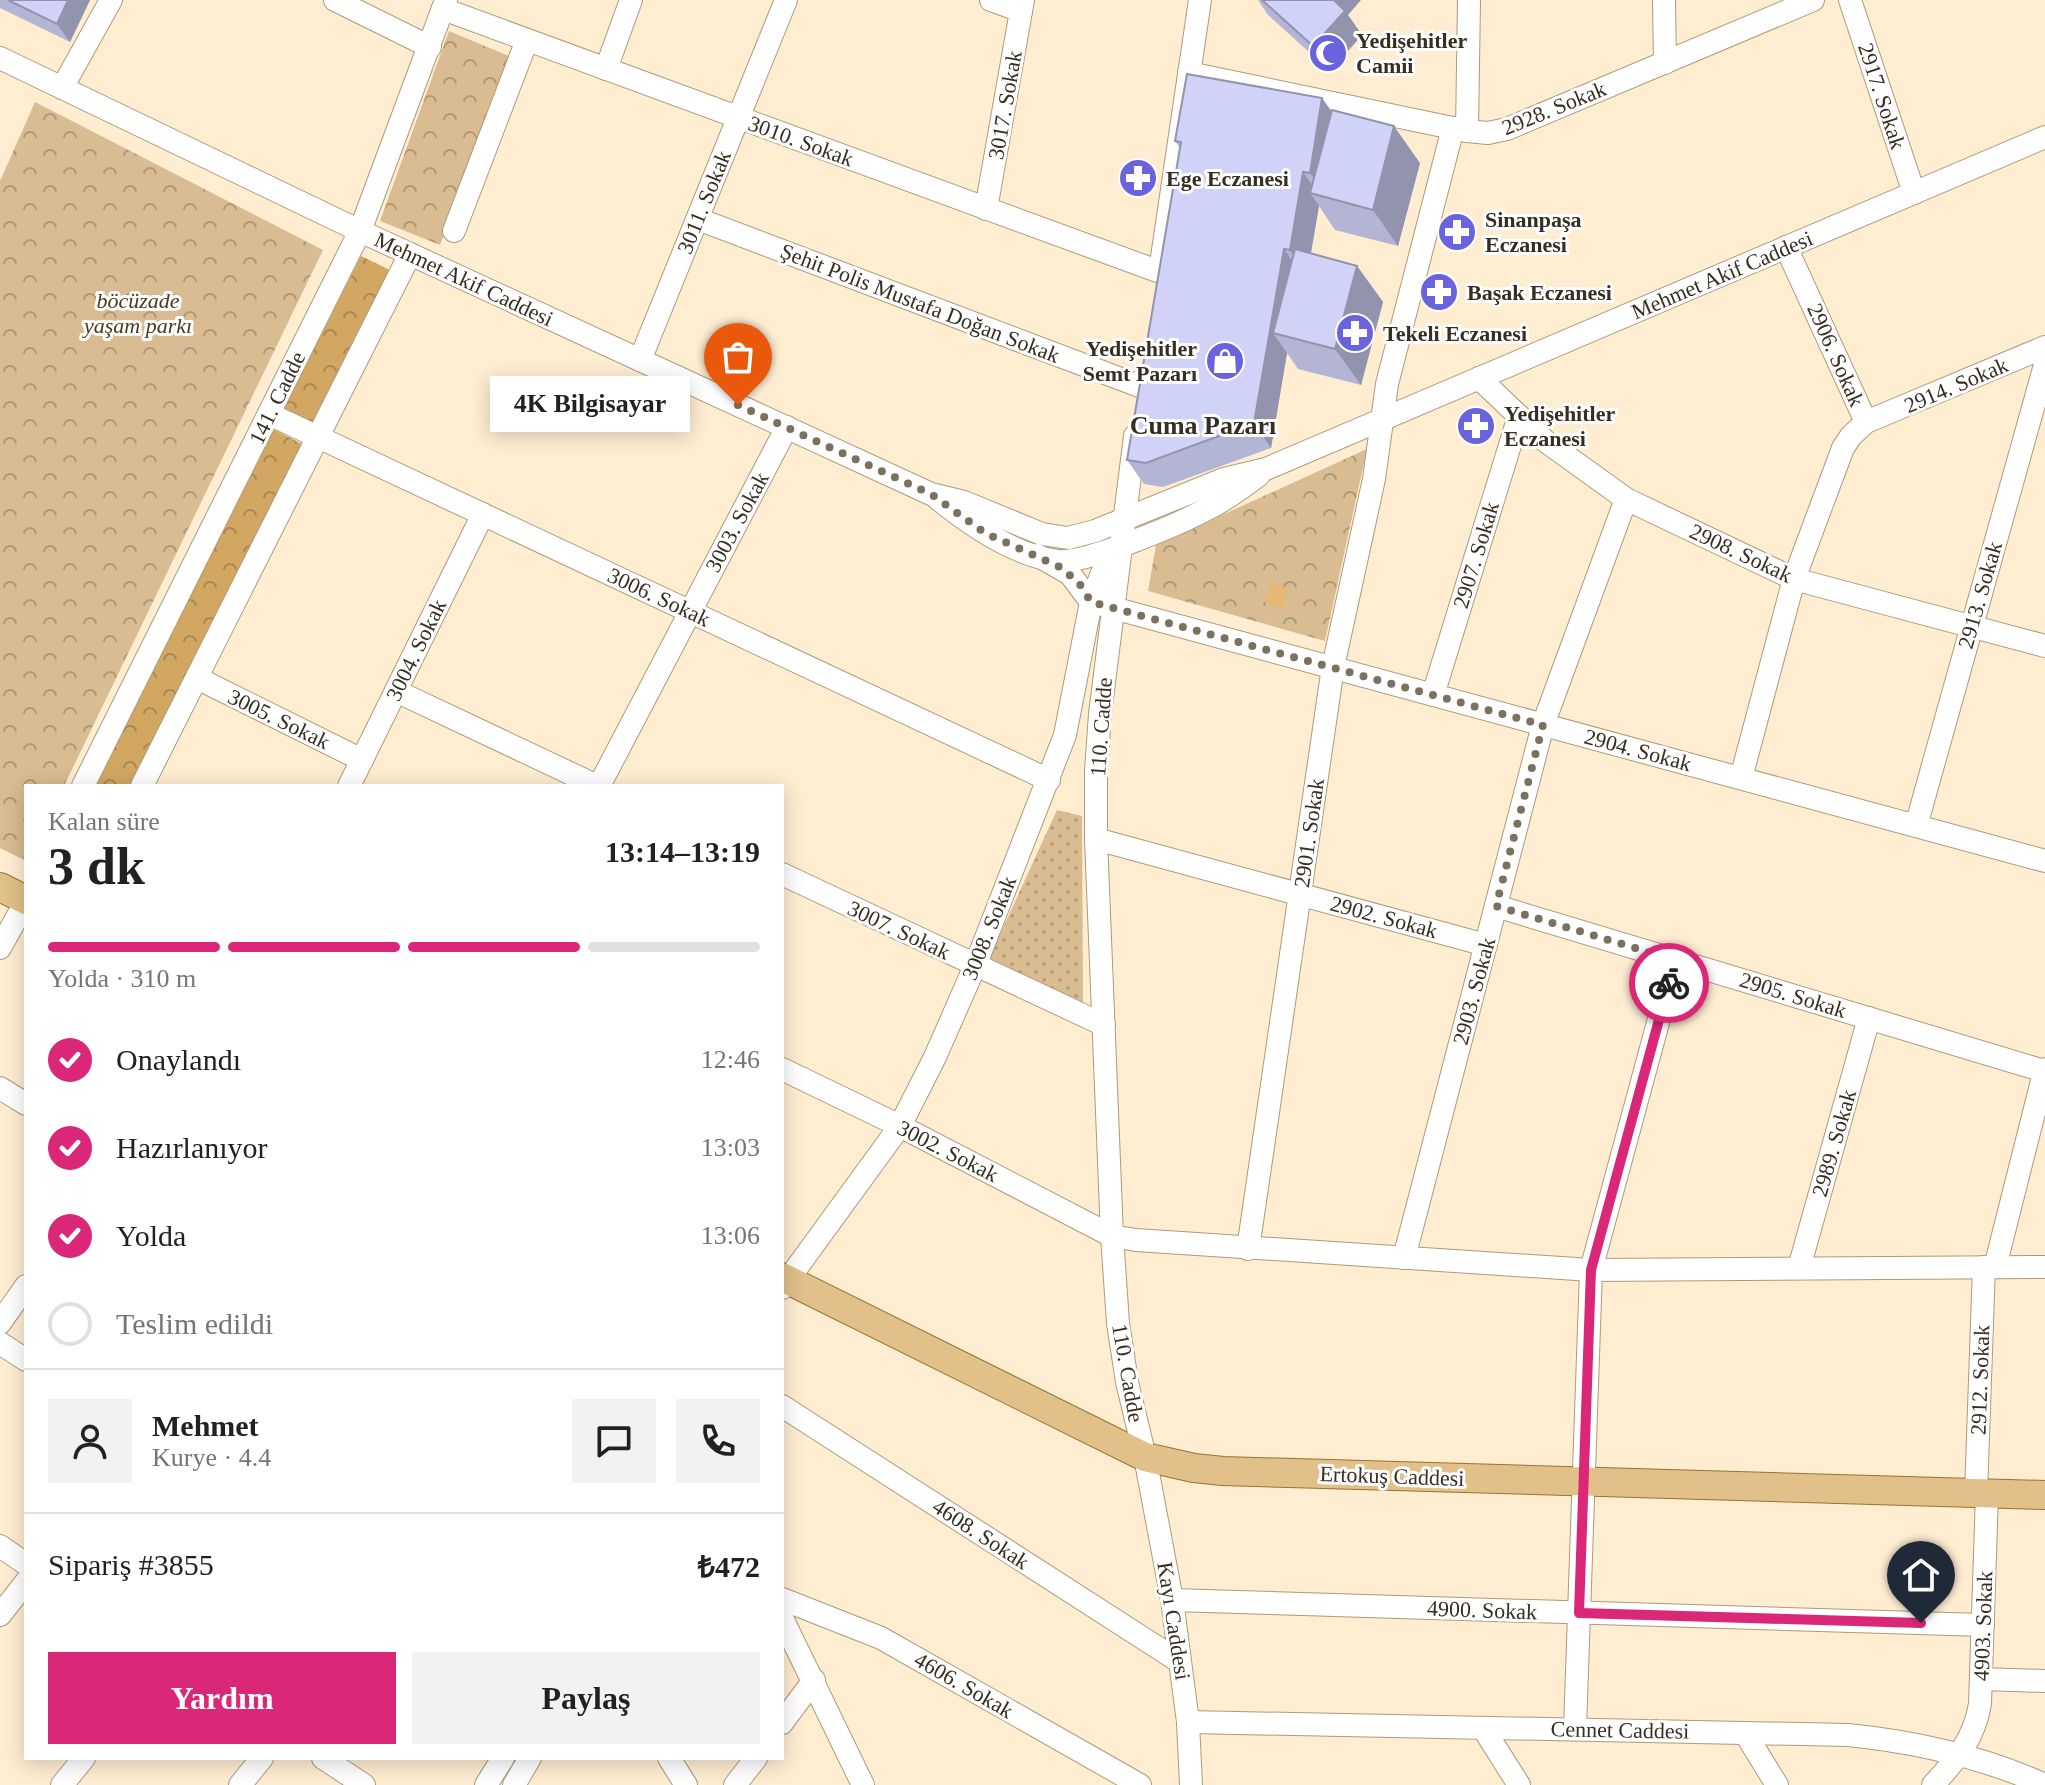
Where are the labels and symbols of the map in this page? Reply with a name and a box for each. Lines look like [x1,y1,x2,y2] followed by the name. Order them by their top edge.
[1356,28,1467,78] place label: Yedişehitler Camii
[1307,32,1349,74] mosque icon: Yedişehitler Camii
[1853,40,1911,152] street label: 2917. Sokak
[983,49,1027,161] street label: 3017. Sokak
[1498,76,1610,140] street label: 2928. Sokak
[745,110,857,172] street label: 3010. Sokak
[672,147,736,257] street label: 3011. Sokak
[1117,157,1159,199] pharmacy icon: Ege Eczanesi
[1166,166,1289,191] place label: Ege Eczanesi
[1485,207,1582,257] place label: Sinanpaşa Eczanesi
[1436,211,1478,253] pharmacy icon: Sinanpaşa Eczanesi
[1628,226,1816,324] street label: Mehmet Akif Caddesi
[371,227,557,331] street label: Mehmet Akif Caddesi
[777,238,1063,368] street label: Şehit Polis Mustafa Doğan Sokak
[1418,271,1460,313] pharmacy icon: Başak Eczanesi
[1467,280,1612,305] place label: Başak Eczanesi
[82,288,192,338] park label: böcüzade yaşam parkı
[1802,300,1870,410] street label: 2906. Sokak
[1334,312,1376,354] pharmacy icon: Tekeli Eczanesi
[1383,321,1527,346] place label: Tekeli Eczanesi
[704,323,772,405] pin
[1083,336,1197,386] place label: Yedişehitler Semt Pazarı
[1204,340,1246,382] shop icon: Yedişehitler Semt Pazarı
[244,347,310,449] street label: 141. Cadde
[1900,352,2012,418] street label: 2914. Sokak
[490,377,690,433] callout: 4K Bilgisayar
[1504,401,1615,451] place label: Yedişehitler Eczanesi
[1455,405,1497,447] pharmacy icon: Yedişehitler Eczanesi
[1130,411,1276,440] district label: Cuma Pazarı
[700,468,774,576] street label: 3003. Sokak
[1448,499,1504,611] street label: 2907. Sokak
[1686,518,1796,588] street label: 2908. Sokak
[1953,539,2007,651] street label: 2913. Sokak
[604,562,714,632] street label: 3006. Sokak
[381,595,451,705] street label: 3004. Sokak
[1085,677,1117,777] street label: 110. Cadde
[224,684,334,754] street label: 3005. Sokak
[1582,724,1694,776] street label: 2904. Sokak
[1289,777,1329,889] street label: 2901. Sokak
[957,872,1021,984] street label: 3008. Sokak
[1328,891,1440,943] street label: 2902. Sokak
[844,895,954,965] street label: 3007. Sokak
[1448,935,1500,1047] street label: 2903. Sokak
[1629,943,1709,1023] courier
[1737,967,1849,1023] street label: 2905. Sokak
[1807,1087,1861,1199] street label: 2989. Sokak
[893,1115,1003,1187] street label: 3002. Sokak
[1107,1322,1149,1424] street label: 110. Cadde
[1966,1325,1994,1435] street label: 2912. Sokak
[1319,1461,1465,1491] street label: Ertokuş Caddesi
[928,1494,1034,1574] street label: 4608. Sokak
[1887,1541,1955,1623] pin
[1152,1560,1196,1682] street label: Kayı Caddesi
[1969,1571,1997,1681] street label: 4903. Sokak
[1427,1596,1537,1624] street label: 4900. Sokak
[910,1647,1018,1723] street label: 4606. Sokak
[1550,1716,1690,1744] street label: Cennet Caddesi

